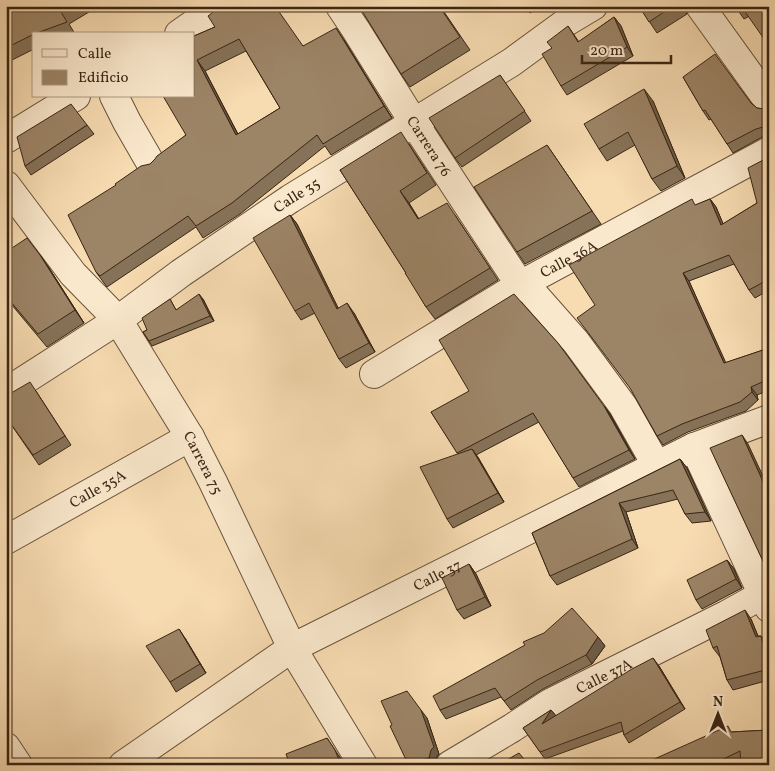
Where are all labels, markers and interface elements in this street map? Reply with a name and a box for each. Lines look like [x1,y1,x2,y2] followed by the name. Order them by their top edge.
[32,32,195,98] legend
[582,32,671,64] scale bar
[590,41,623,62] text: 20 m
[78,44,111,65] text: Calle
[78,68,129,89] text: Edificio
[400,112,455,181] street label: Carrera 76
[270,174,325,219] street label: Calle 35
[537,236,602,284] street label: Calle 36A
[177,428,226,498] street label: Carrera 75
[66,466,131,514] street label: Calle 35A
[410,556,466,598] street label: Calle 37
[573,654,637,700] street label: Calle 37A
[692,688,742,738] north arrow
[713,693,723,712] text: N

